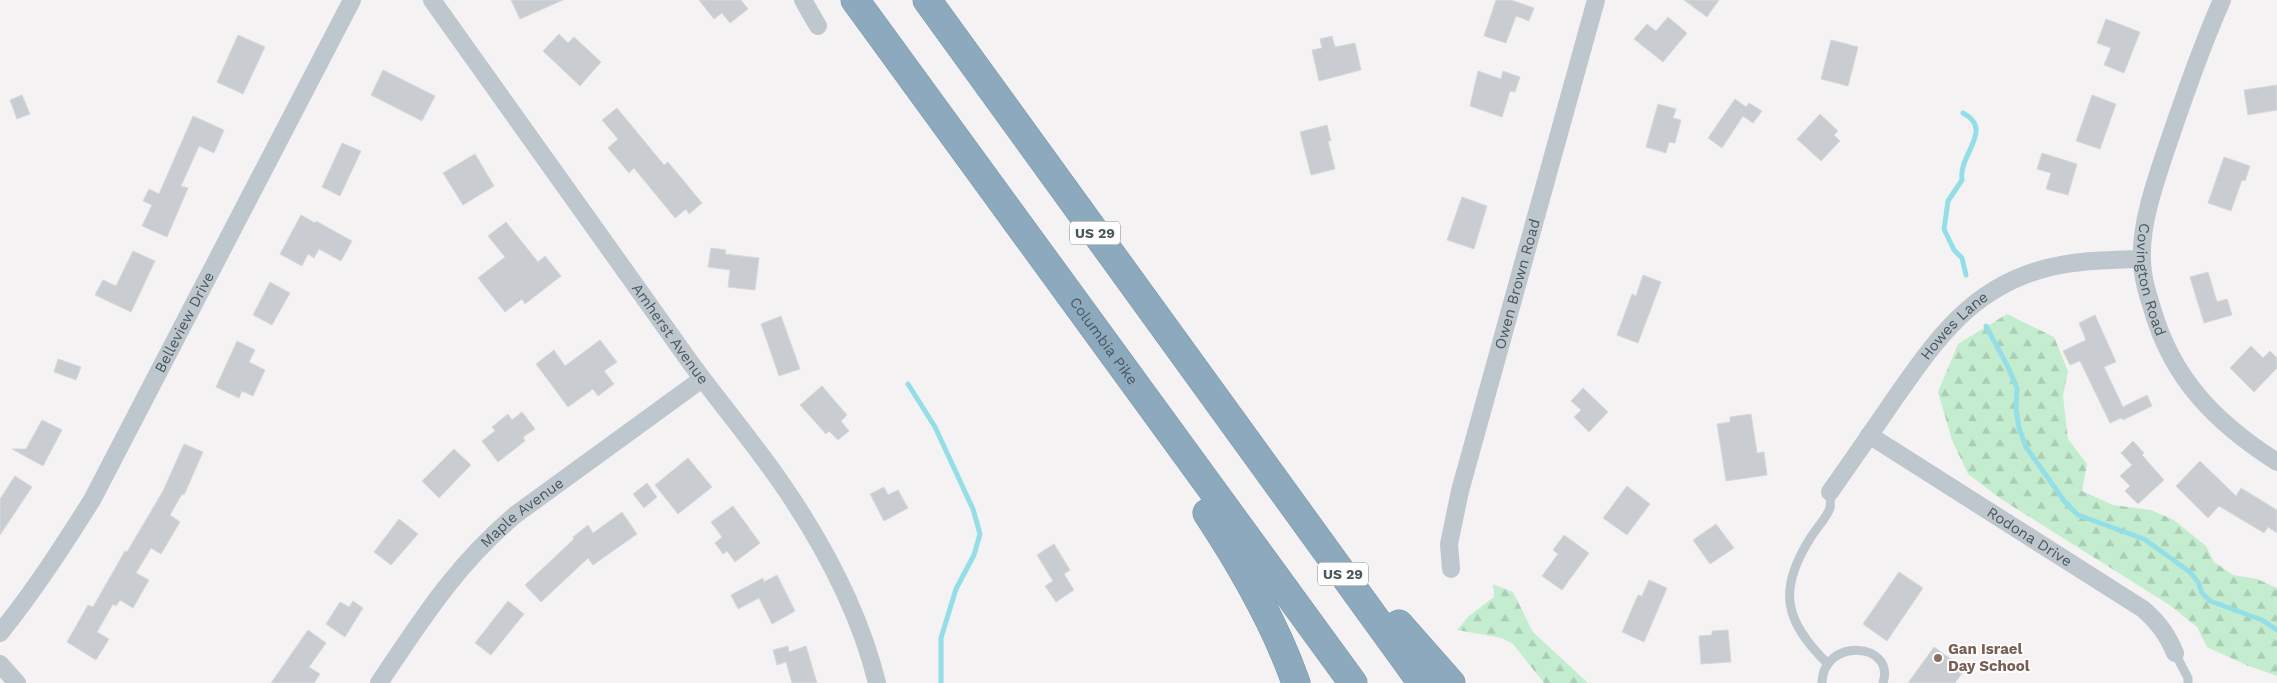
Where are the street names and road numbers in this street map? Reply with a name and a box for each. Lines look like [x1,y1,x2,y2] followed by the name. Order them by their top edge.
[1491,217,1544,351] street label: Owen Brown Road
[1070,222,1120,244] road number: US 29
[2133,222,2170,339] street label: Covington Road
[151,269,218,376] street label: Belleview Drive
[628,280,712,388] street label: Amherst Avenue
[1917,288,1991,364] street label: Howes Lane
[1066,294,1142,388] street label: Columbia Pike
[477,474,567,551] street label: Maple Avenue
[1984,503,2075,570] street label: Rodona Drive
[1318,562,1368,586] road number: US 29

